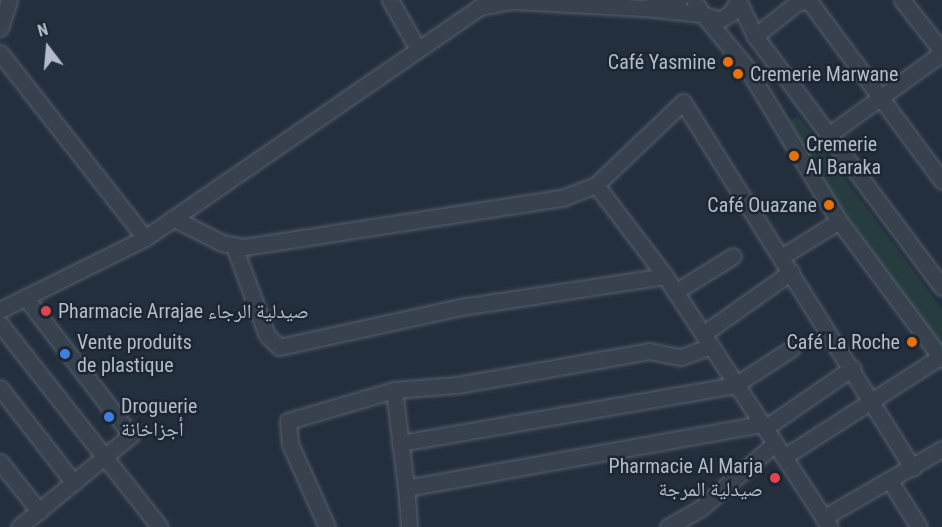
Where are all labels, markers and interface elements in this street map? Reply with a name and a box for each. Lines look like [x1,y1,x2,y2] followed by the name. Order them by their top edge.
[18,18,78,78] north arrow
[36,20,50,41] text: N
[608,50,716,74] place label: Café Yasmine
[721,55,735,69] marker: Café Yasmine
[750,62,898,86] place label: Cremerie Marwane
[731,67,745,81] marker: Cremerie Marwane
[806,132,881,179] place label: Cremerie Al Baraka
[787,149,801,163] marker: Cremerie Al Baraka
[707,193,817,217] place label: Café Ouazane
[822,198,836,212] marker: Café Ouazane
[58,299,309,323] place label: Pharmacie Arrajae صيدلية الرجاء
[39,304,53,318] marker: Pharmacie Arrajae صيدلية الرجاء
[77,330,192,377] place label: Vente produits de plastique
[786,330,900,354] place label: Café La Roche
[905,335,919,349] marker: Café La Roche
[58,347,72,361] marker: Vente produits de plastique
[121,394,197,441] place label: Droguerie أجزاخانة
[102,410,116,424] marker: Droguerie أجزاخانة
[609,454,763,501] place label: Pharmacie Al Marja صيدلية المرجة
[768,471,782,485] marker: Pharmacie Al Marja صيدلية المرجة

